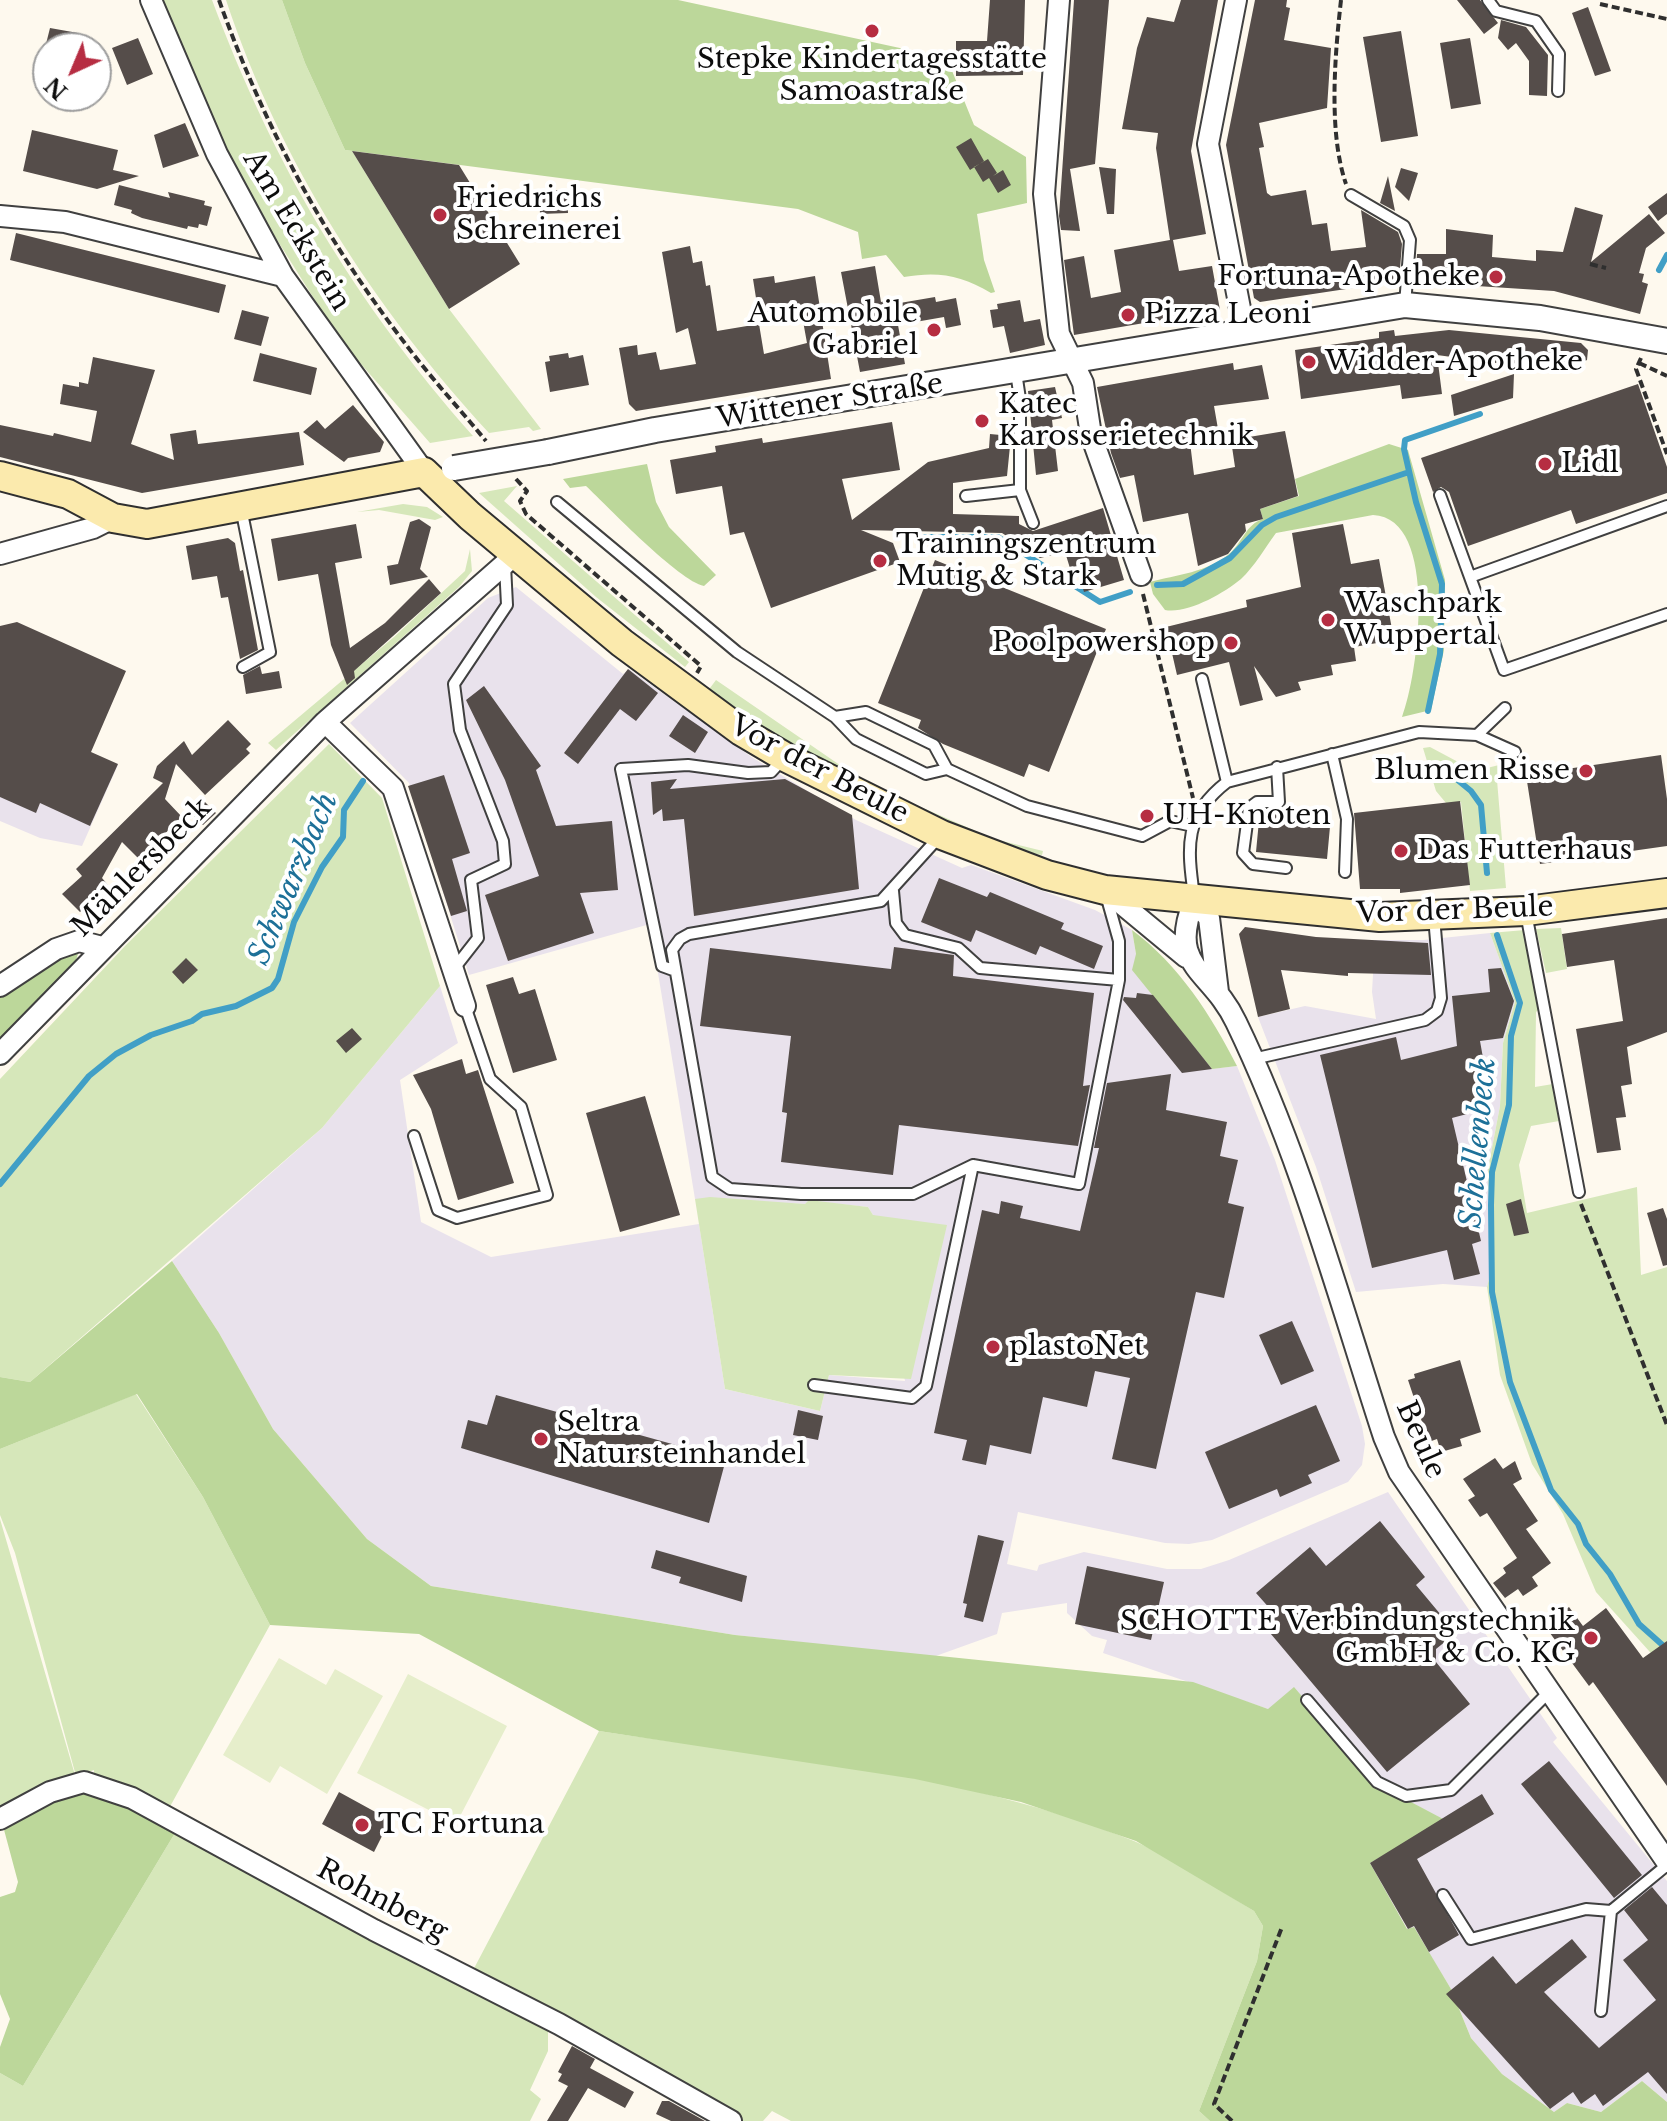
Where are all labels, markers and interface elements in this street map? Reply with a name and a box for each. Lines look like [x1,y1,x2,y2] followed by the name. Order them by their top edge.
[863,22,881,40] marker: Stepke Kindertagesstätte Samoastraße
[32,32,112,112] north arrow
[697,43,1047,109] place label: Stepke Kindertagesstätte Samoastraße
[40,71,73,105] text: N
[235,145,357,317] street label: Am Eckstein
[456,182,621,248] place label: Friedrichs Schreinerei
[431,206,449,224] marker: Friedrichs Schreinerei
[1217,260,1480,294] place label: Fortuna-Apotheke
[1487,268,1505,286] marker: Fortuna-Apotheke
[748,297,918,363] place label: Automobile Gabriel
[1144,298,1311,332] place label: Pizza Leoni
[1119,306,1137,324] marker: Pizza Leoni
[925,321,943,339] marker: Automobile Gabriel
[1325,345,1583,379] place label: Widder-Apotheke
[1300,353,1318,371] marker: Widder-Apotheke
[714,368,946,436] street label: Wittener Straße
[998,388,1254,454] place label: Katec Karosserietechnik
[973,412,991,430] marker: Katec Karosserietechnik
[1561,447,1619,481] place label: Lidl
[1536,455,1554,473] marker: Lidl
[896,528,1156,594] place label: Trainingszentrum Mutig & Stark
[871,552,889,570] marker: Trainingszentrum Mutig & Stark
[1344,587,1502,653] place label: Waschpark Wuppertal
[1319,611,1337,629] marker: Waschpark Wuppertal
[992,626,1215,660] place label: Poolpowershop
[1222,634,1240,652] marker: Poolpowershop
[724,709,914,831] street label: Vor der Beule
[1374,754,1570,788] place label: Blumen Risse
[1577,762,1595,780] marker: Blumen Risse
[242,788,346,970] water label: Schwarzbach
[65,791,219,945] street label: Mählersbeck
[1163,799,1331,833] place label: UH-Knoten
[1138,807,1156,825] marker: UH-Knoten
[1417,834,1632,868] place label: Das Futterhaus
[1392,842,1410,860] marker: Das Futterhaus
[1356,891,1554,931] street label: Vor der Beule
[1454,1056,1504,1230] water label: Schellenbeck
[1009,1330,1145,1364] place label: plastoNet
[984,1338,1002,1356] marker: plastoNet
[1388,1396,1452,1484] street label: Beule
[557,1406,806,1472] place label: Seltra Natursteinhandel
[532,1430,550,1448] marker: Seltra Natursteinhandel
[1120,1605,1575,1671] place label: SCHOTTE Verbindungstechnik GmbH & Co. KG
[1582,1629,1600,1647] marker: SCHOTTE Verbindungstechnik GmbH & Co. KG
[378,1808,544,1842] place label: TC Fortuna
[353,1816,371,1834] marker: TC Fortuna
[311,1853,453,1949] street label: Rohnberg

